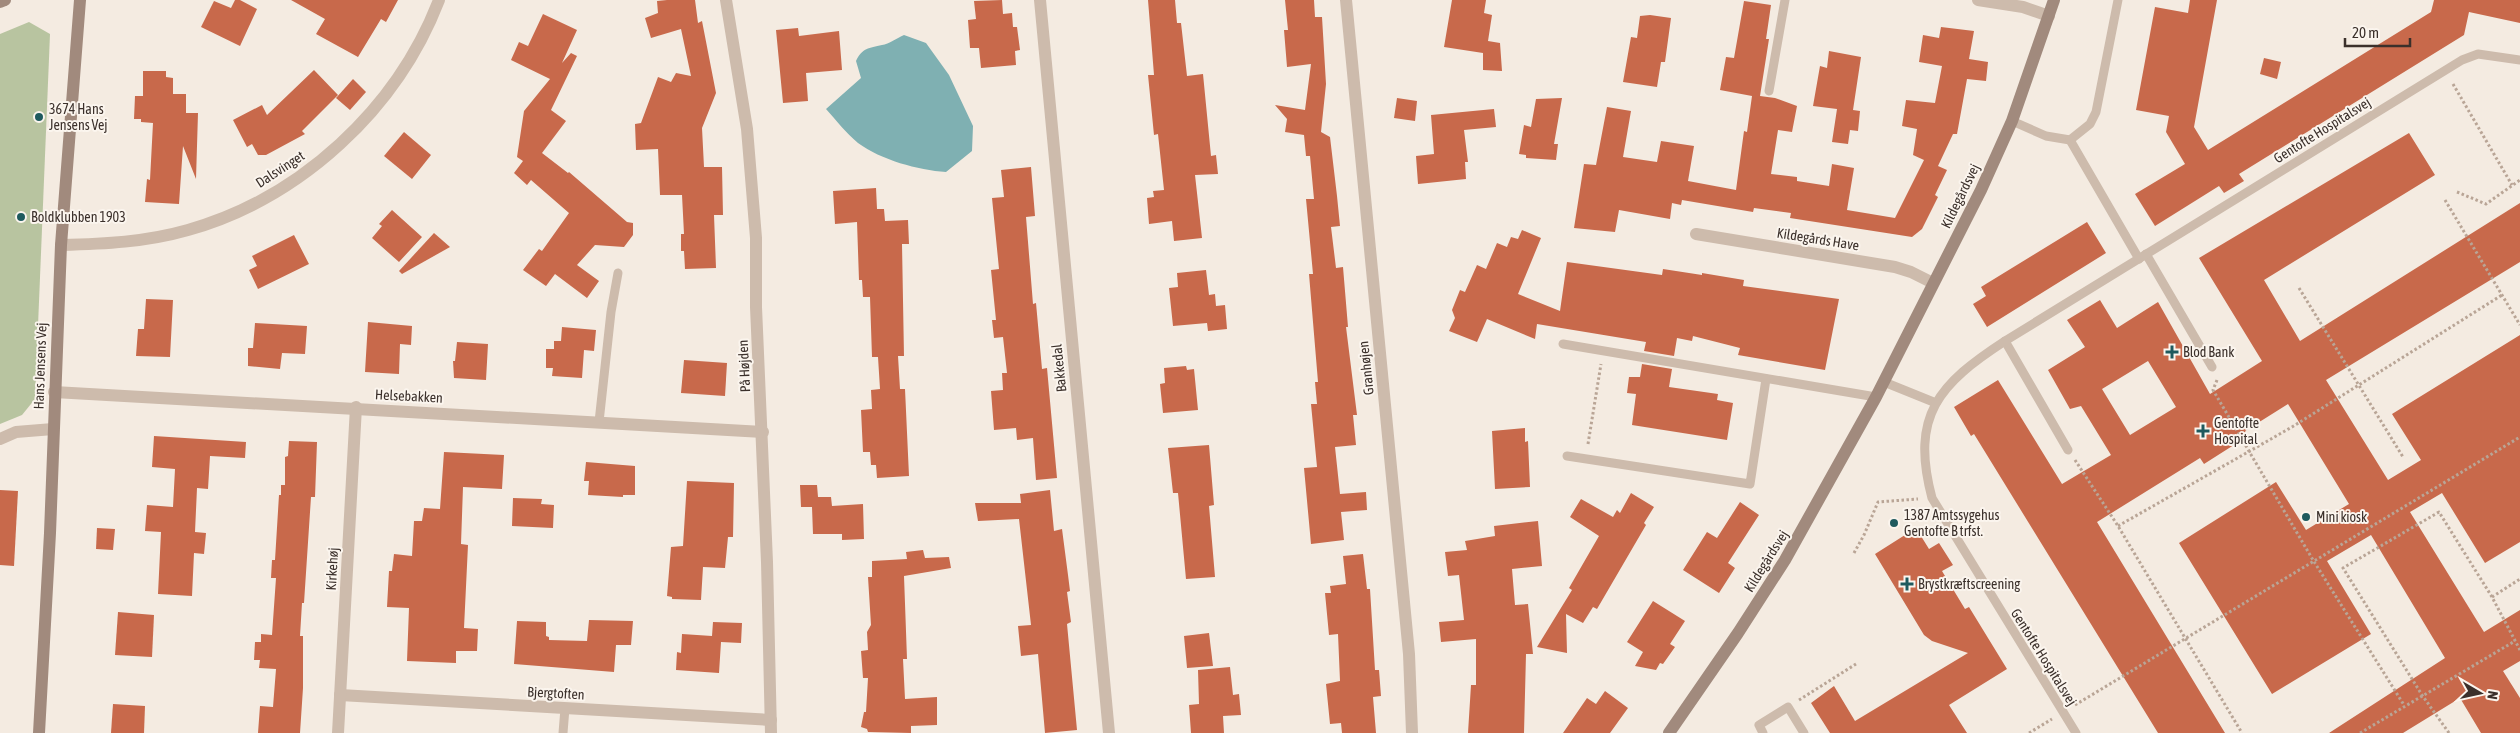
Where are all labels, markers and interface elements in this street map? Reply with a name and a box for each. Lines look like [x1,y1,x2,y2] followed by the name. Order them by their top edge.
[2345,15,2410,47] scale bar
[2352,24,2379,41] text: 20 m
[2271,94,2373,166] street label: Gentofte Hospitalsvej
[49,101,108,133] place label: 3674 Hans Jensens Vej
[33,111,45,123] marker: 3674 Hans Jensens Vej
[253,147,307,191] street label: Dalsvinget
[1938,161,1982,231] street label: Kildegårdsvej
[31,209,126,225] place label: Boldklubben 1903
[15,211,27,223] marker: Boldklubben 1903
[1776,225,1860,253] street label: Kildegårds Have
[30,322,50,410] street label: Hans Jensens Vej
[735,339,753,393] street label: På Højden
[1355,340,1377,396] street label: Granhøjen
[1048,343,1069,393] street label: Bakkedal
[2183,344,2234,360] place label: Blod Bank
[2165,345,2179,359] marker: Blod Bank
[375,386,443,406] street label: Helsebakken
[2214,415,2259,447] place label: Gentofte Hospital
[2196,424,2210,438] marker: Gentofte Hospital
[1904,507,2000,539] place label: 1387 Amtssygehus Gentofte B trfst.
[2316,509,2367,525] place label: Mini kiosk
[2300,511,2312,523] marker: Mini kiosk
[1888,517,1900,529] marker: 1387 Amtssygehus Gentofte B trfst.
[1741,527,1791,595] street label: Kildegårdsvej
[323,547,341,591] street label: Kirkehøj
[1918,576,2020,592] place label: Brystkræftscreening
[1900,577,1914,591] marker: Brystkræftscreening
[2008,606,2080,708] street label: Gentofte Hospitalsvej
[2455,668,2505,718] north arrow
[527,684,585,702] street label: Bjergtoften
[2484,690,2501,700] text: N

